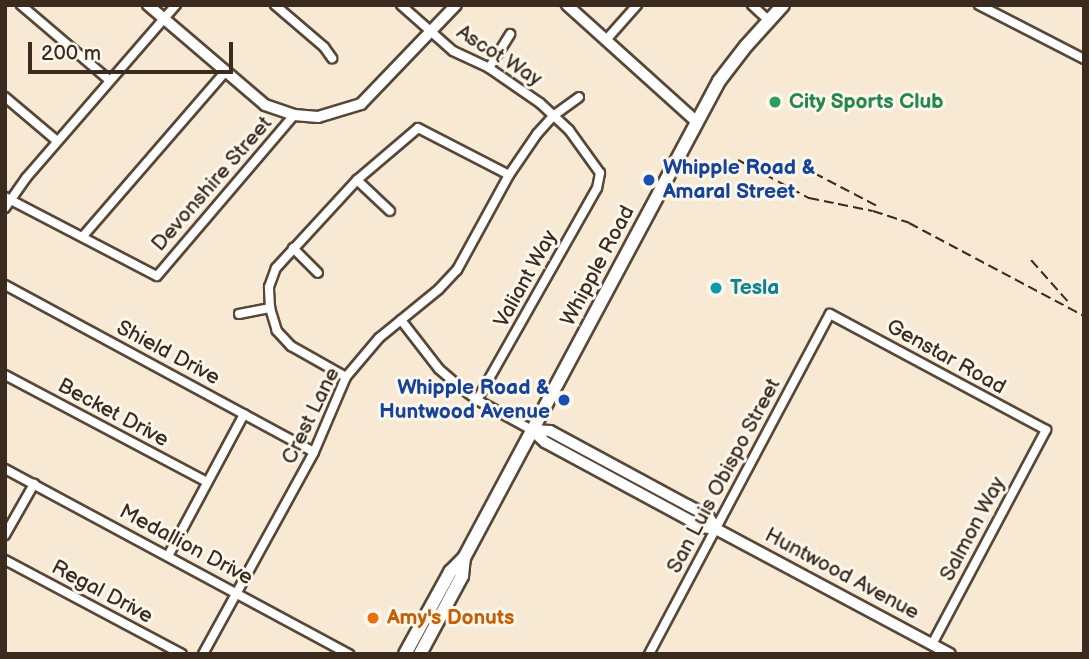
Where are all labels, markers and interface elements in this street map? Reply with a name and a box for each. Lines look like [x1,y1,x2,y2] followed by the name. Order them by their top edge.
[451,20,547,92] street label: Ascot Way
[32,28,236,72] scale bar
[41,41,101,66] text: 200 m
[789,89,944,115] place label: City Sports Club
[767,94,783,110] marker: City Sports Club
[146,111,278,257] street label: Devonshire Street
[663,155,816,205] place label: Whipple Road & Amaral Street
[641,172,657,188] marker: Whipple Road & Amaral Street
[556,202,640,330] street label: Whipple Road
[489,226,563,332] street label: Valiant Way
[730,275,779,301] place label: Tesla
[708,280,724,296] marker: Tesla
[882,314,1010,400] street label: Genstar Road
[112,315,224,391] street label: Shield Drive
[277,363,345,469] street label: Crest Lane
[53,373,173,453] street label: Becket Drive
[662,374,786,578] street label: San Luis Obispo Street
[379,375,550,425] place label: Whipple Road & Huntwood Avenue
[556,392,572,408] marker: Whipple Road & Huntwood Avenue
[935,472,1011,586] street label: Salmon Way
[115,499,257,591] street label: Medallion Drive
[760,523,924,625] street label: Huntwood Avenue
[47,555,157,629] street label: Regal Drive
[387,605,514,631] place label: Amy's Donuts
[365,610,381,626] marker: Amy's Donuts

